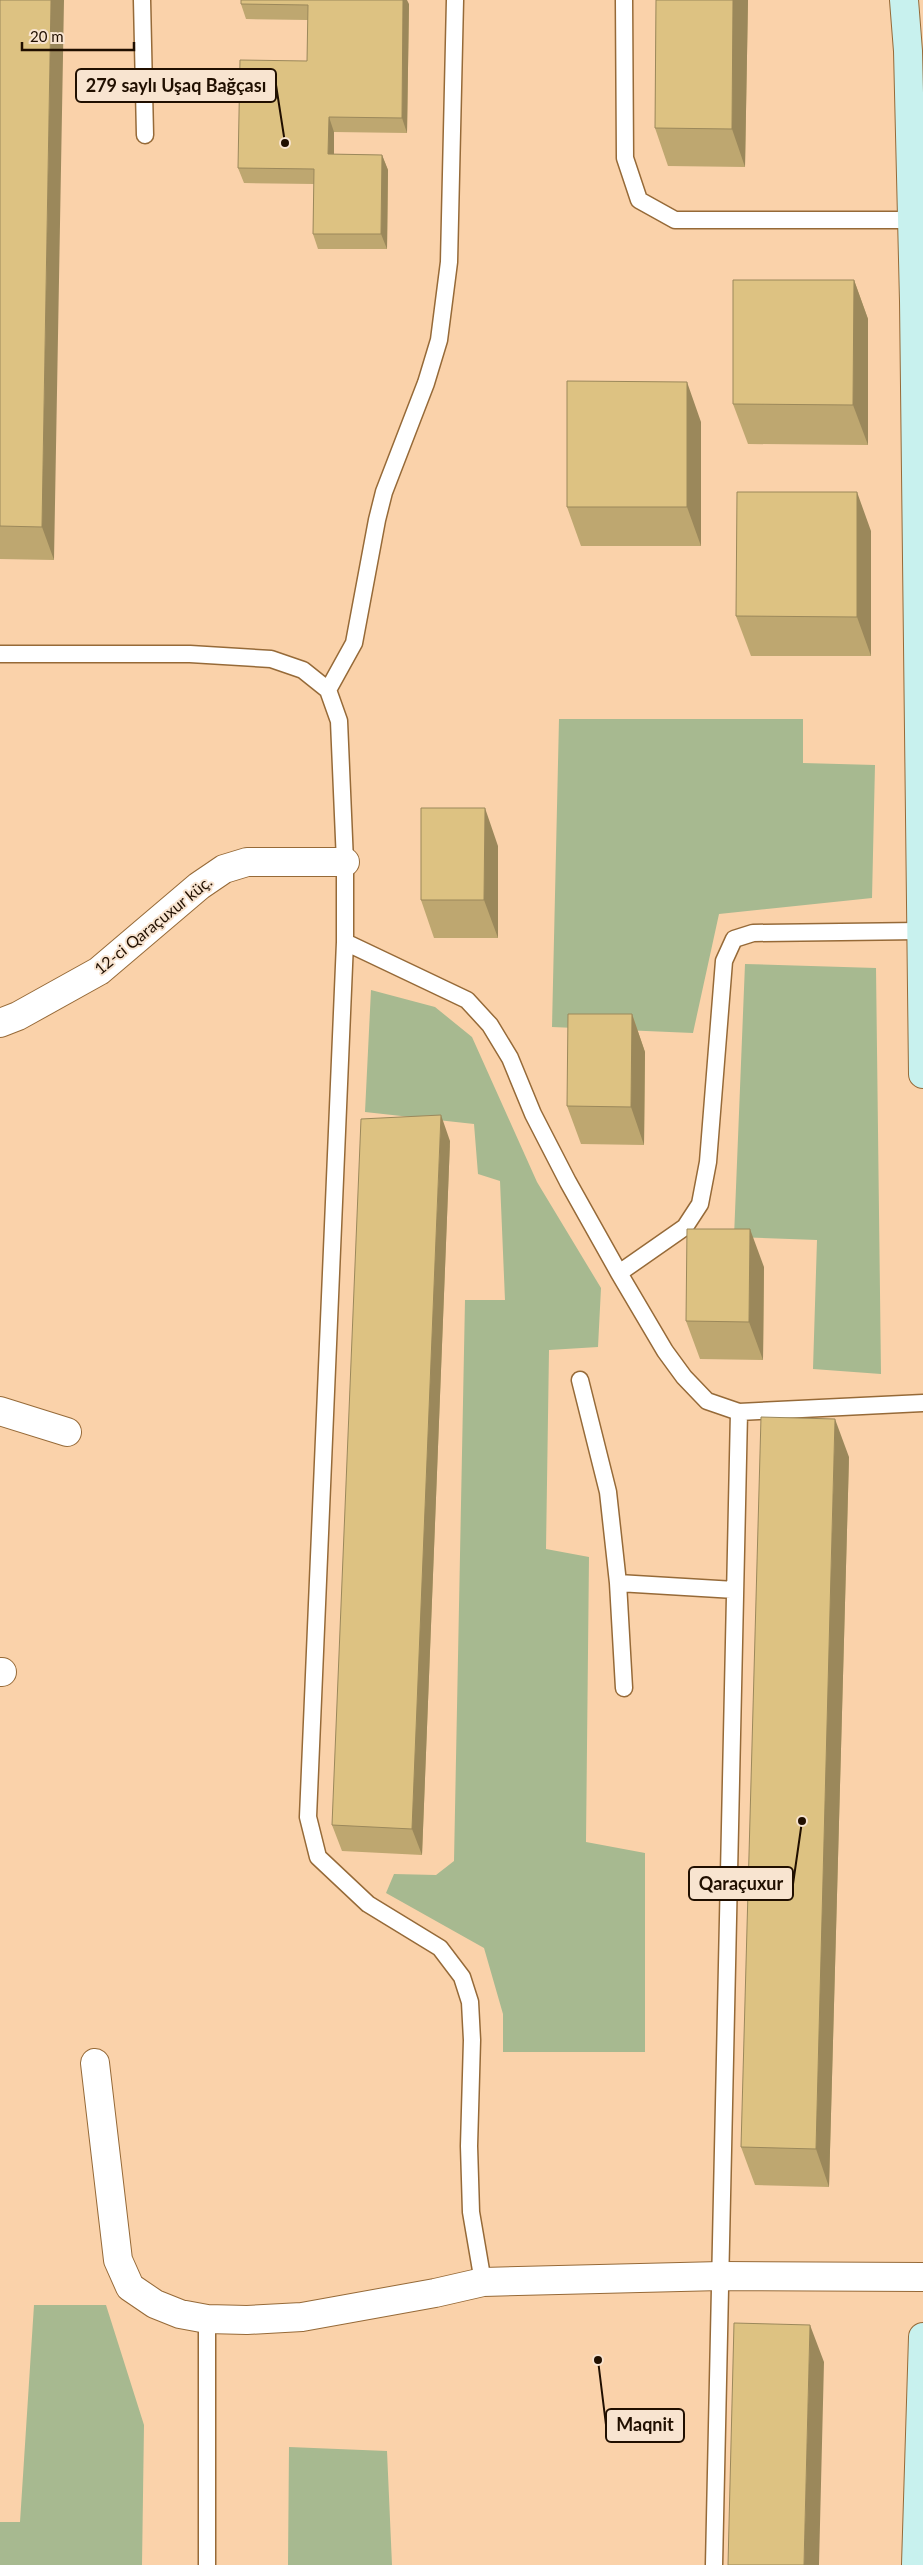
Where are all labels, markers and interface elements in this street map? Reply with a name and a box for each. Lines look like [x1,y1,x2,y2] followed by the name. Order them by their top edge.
[22,20,135,52] scale bar
[30,27,64,45] text: 20 m
[76,69,276,102] callout: 279 saylı Uşaq Bağçası
[86,74,266,96] text: 279 saylı Uşaq Bağçası
[90,871,215,978] street label: 12-ci Qaraçuxur küç.
[689,1867,793,1900] callout: Qaraçuxur
[699,1872,783,1894] text: Qaraçuxur
[606,2409,684,2442] callout: Maqnit
[616,2413,674,2435] text: Maqnit

